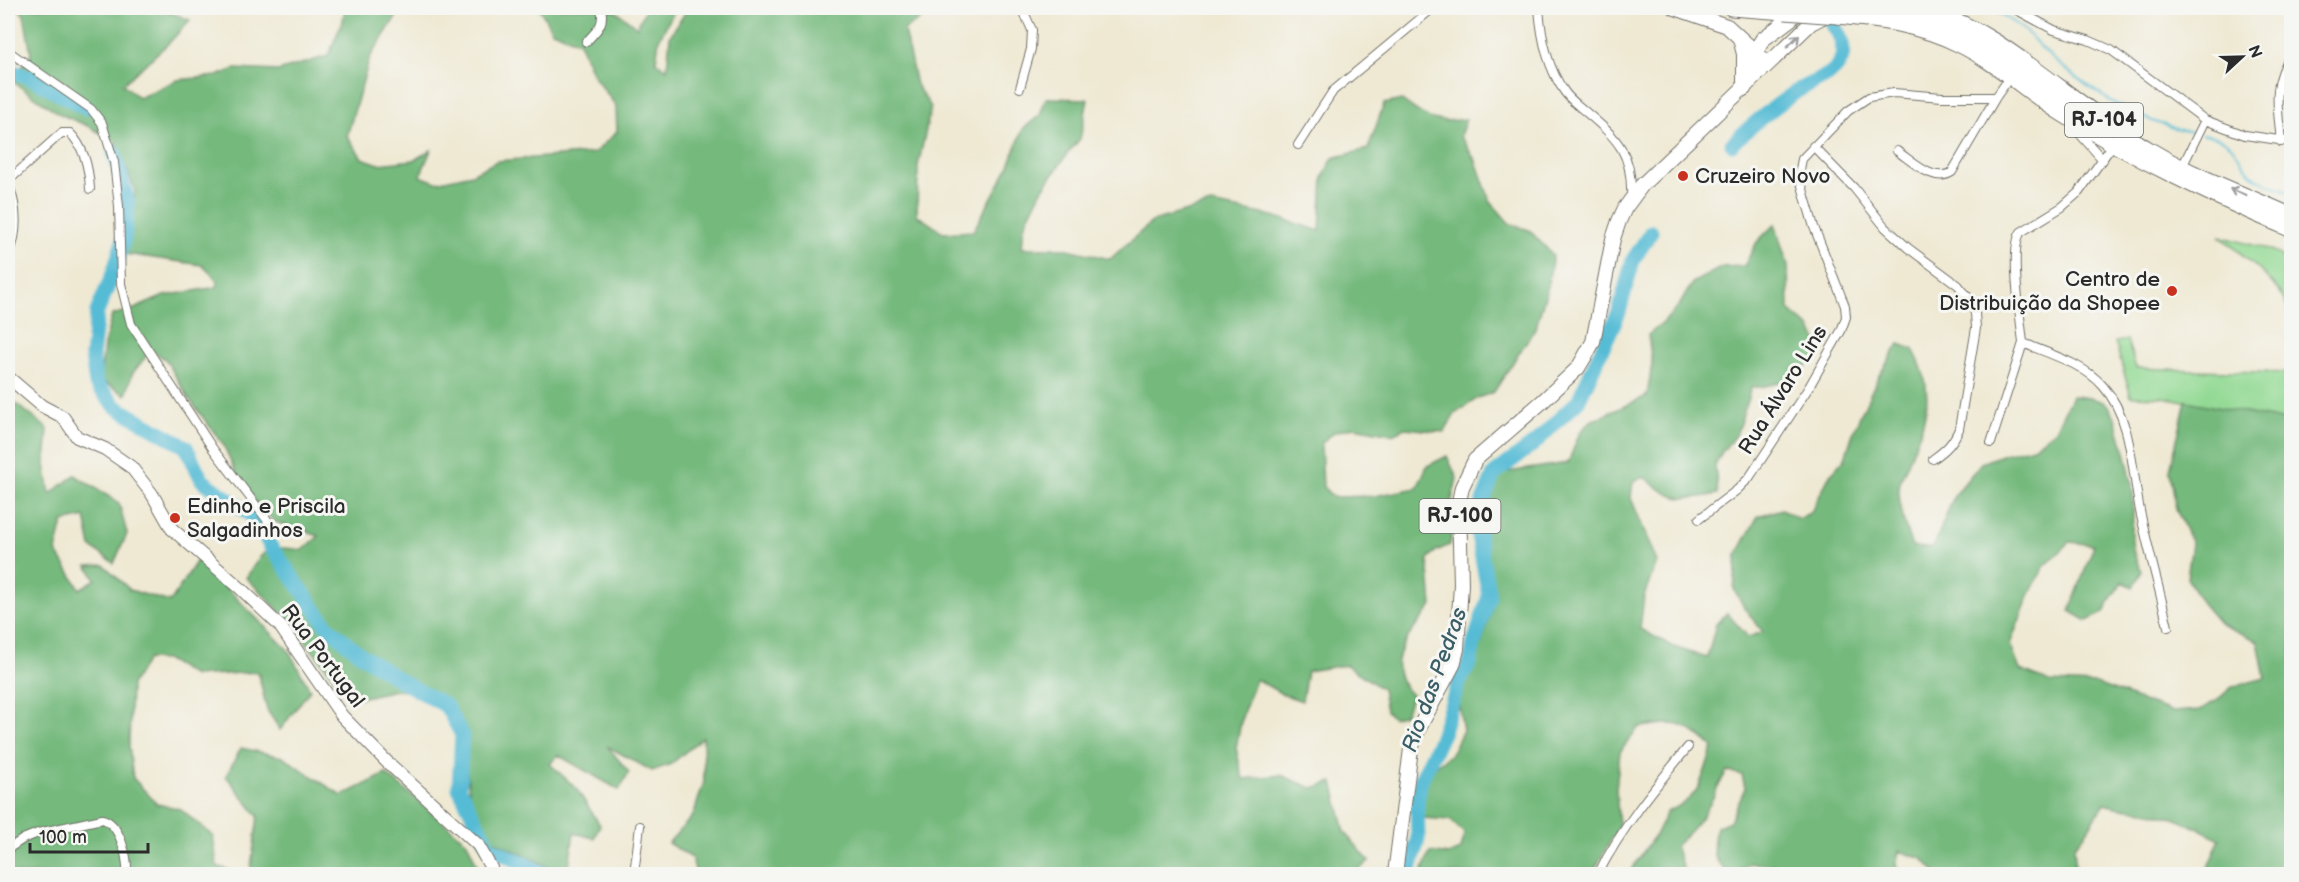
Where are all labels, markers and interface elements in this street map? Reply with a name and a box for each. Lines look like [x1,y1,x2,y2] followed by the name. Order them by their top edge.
[2212,27,2272,87] north arrow
[1785,34,1800,49] one-way arrow
[2243,43,2266,61] text: N
[2065,103,2143,137] road number: RJ-104
[1695,164,1831,189] place label: Cruzeiro Novo
[1676,169,1690,183] marker: Cruzeiro Novo
[2229,186,2247,197] one-way arrow
[1939,267,2160,316] place label: Centro de Distribuição da Shopee
[2165,284,2179,298] marker: Centro de Distribuição da Shopee
[1733,321,1833,459] street label: Rua Álvaro Lins
[187,494,346,543] place label: Edinho e Priscila Salgadinhos
[1420,499,1500,533] road number: RJ-100
[168,511,182,525] marker: Edinho e Priscila Salgadinhos
[276,599,370,713] street label: Rua Portugal
[1396,604,1474,756] water label: Rio das Pedras
[30,816,148,854] scale bar
[39,827,87,848] text: 100 m

